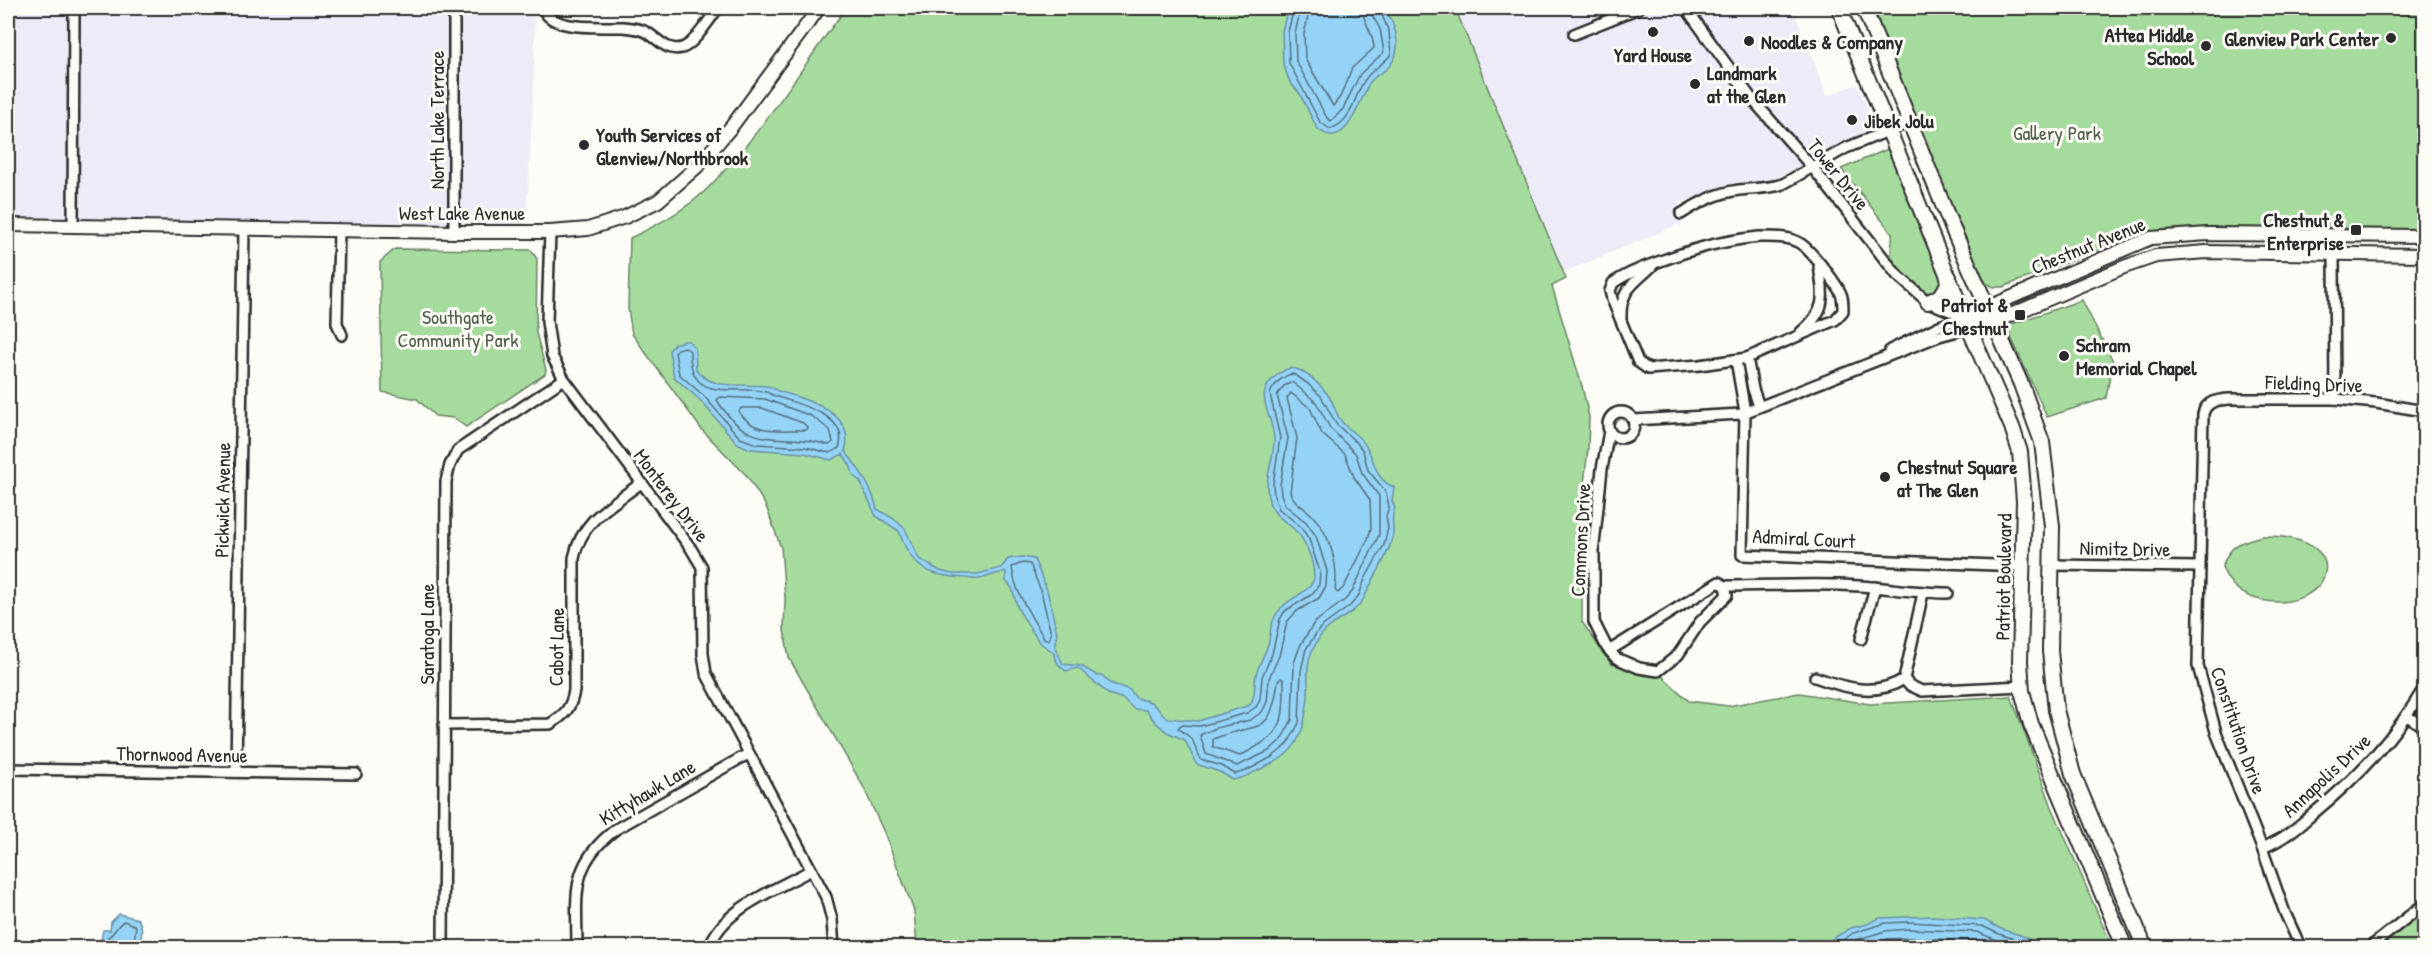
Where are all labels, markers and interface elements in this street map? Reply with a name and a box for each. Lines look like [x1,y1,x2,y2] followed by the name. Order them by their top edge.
[2105,21,2195,71] place label: Attea Middle School
[1646,25,1660,39] marker: Yard House
[2224,25,2379,52] place label: Glenview Park Center
[1761,28,1903,56] place label: Noodles & Company
[2384,31,2398,45] marker: Glenview Park Center
[1742,34,1756,48] marker: Noodles & Company
[2199,39,2213,53] marker: Attea Middle School
[1614,41,1692,68] place label: Yard House
[423,51,450,189] street label: North Lake Terrace
[1707,59,1786,109] place label: Landmark at the Glen
[1688,77,1702,91] marker: Landmark at the Glen
[1864,107,1935,134] place label: Jibek Jolu
[1845,113,1859,127] marker: Jibek Jolu
[2013,119,2101,146] park label: Gallery Park
[596,121,749,171] place label: Youth Services of Glenview/Northbrook
[1802,133,1876,215] street label: Tower Drive
[577,138,591,152] marker: Youth Services of Glenview/Northbrook
[399,199,525,226] street label: West Lake Avenue
[2263,206,2344,257] place label: Chestnut & Enterprise
[2027,210,2149,280] street label: Chestnut Avenue
[2349,223,2363,237] marker: Chestnut & Enterprise
[1941,291,2009,341] place label: Patriot & Chestnut
[397,303,519,353] park label: Southgate Community Park
[2013,308,2027,322] marker: Patriot & Chestnut
[2076,331,2197,382] place label: Schram Memorial Chapel
[2057,349,2071,363] marker: Schram Memorial Chapel
[2264,368,2363,398] street label: Fielding Drive
[207,442,237,558] street label: Pickwick Avenue
[628,443,716,547] street label: Monterey Drive
[1897,453,2017,503] place label: Chestnut Square at The Glen
[1878,470,1892,484] marker: Chestnut Square at The Glen
[1564,483,1596,597] street label: Commons Drive
[1988,513,2018,641] street label: Patriot Boulevard
[1752,522,1857,554] street label: Admiral Court
[2079,534,2171,562] street label: Nimitz Drive
[413,583,440,685] street label: Saratoga Lane
[542,607,570,687] street label: Cabot Lane
[2205,663,2273,797] street label: Constitution Drive
[2276,727,2376,823] street label: Annapolis Drive
[116,739,248,769] street label: Thornwood Avenue
[594,753,700,831] street label: Kittyhawk Lane

